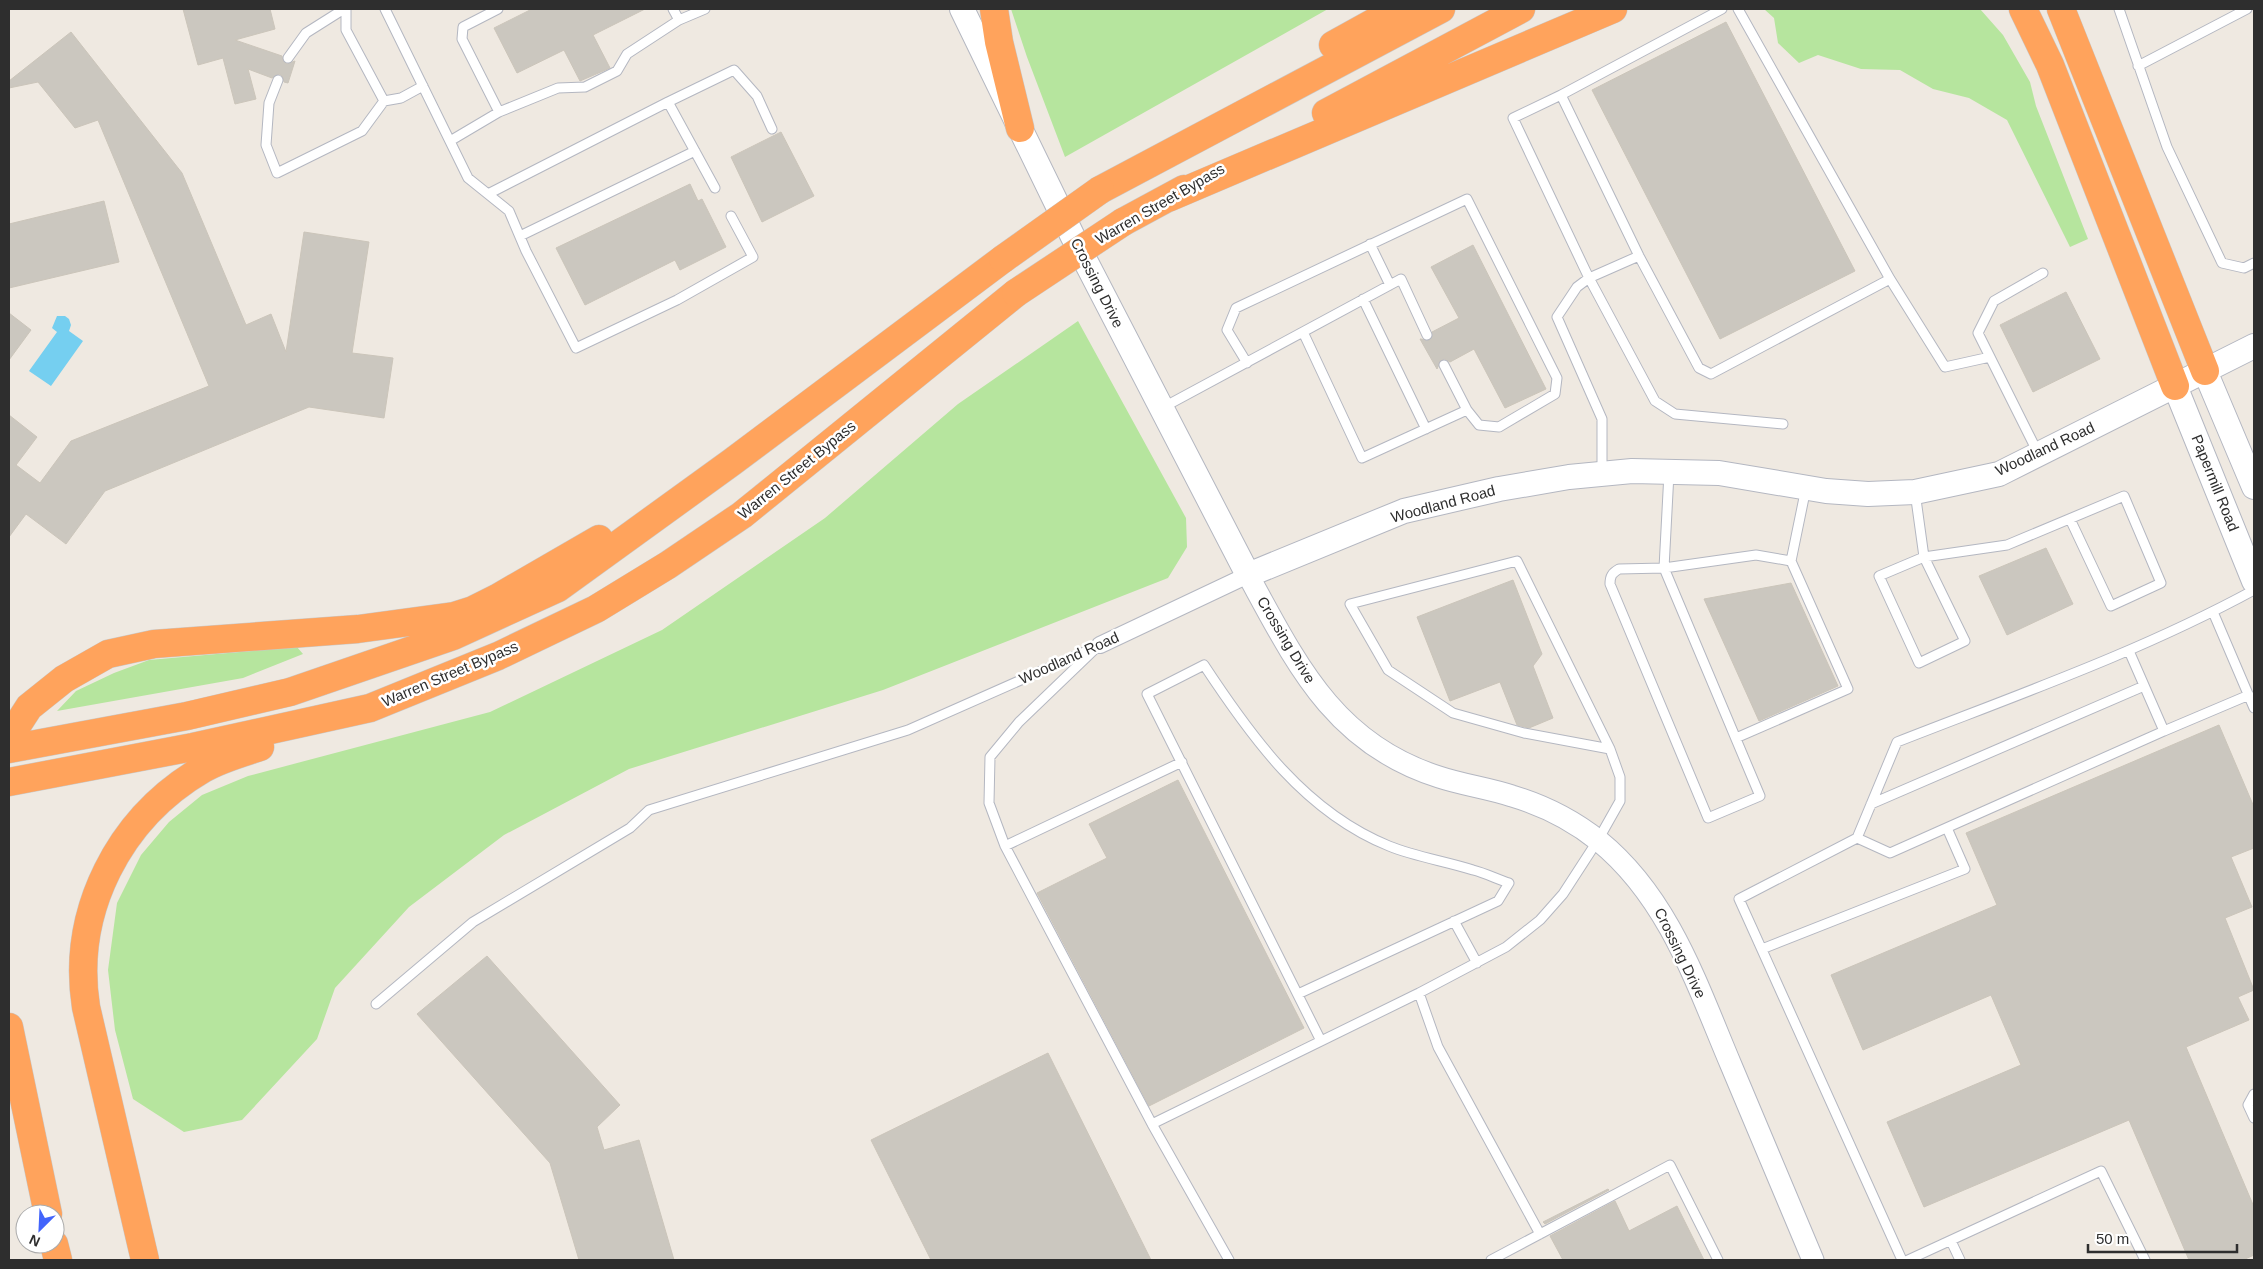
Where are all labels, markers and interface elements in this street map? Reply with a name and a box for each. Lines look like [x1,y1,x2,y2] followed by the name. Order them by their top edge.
[1092,160,1227,247] street label: Warren Street Bypass
[1068,235,1127,330] street label: Crossing Drive
[735,417,859,522] street label: Warren Street Bypass
[1993,418,2097,479] street label: Woodland Road
[2188,432,2243,534] street label: Papermill Road
[1389,481,1497,526] street label: Woodland Road
[1254,593,1319,686] street label: Crossing Drive
[1016,628,1121,687] street label: Woodland Road
[379,637,520,710] street label: Warren Street Bypass
[1651,905,1710,1001] street label: Crossing Drive
[15,1204,65,1254] north arrow
[2088,1222,2237,1254] scale bar
[2096,1230,2129,1247] text: 50 m
[27,1232,43,1250] text: N

